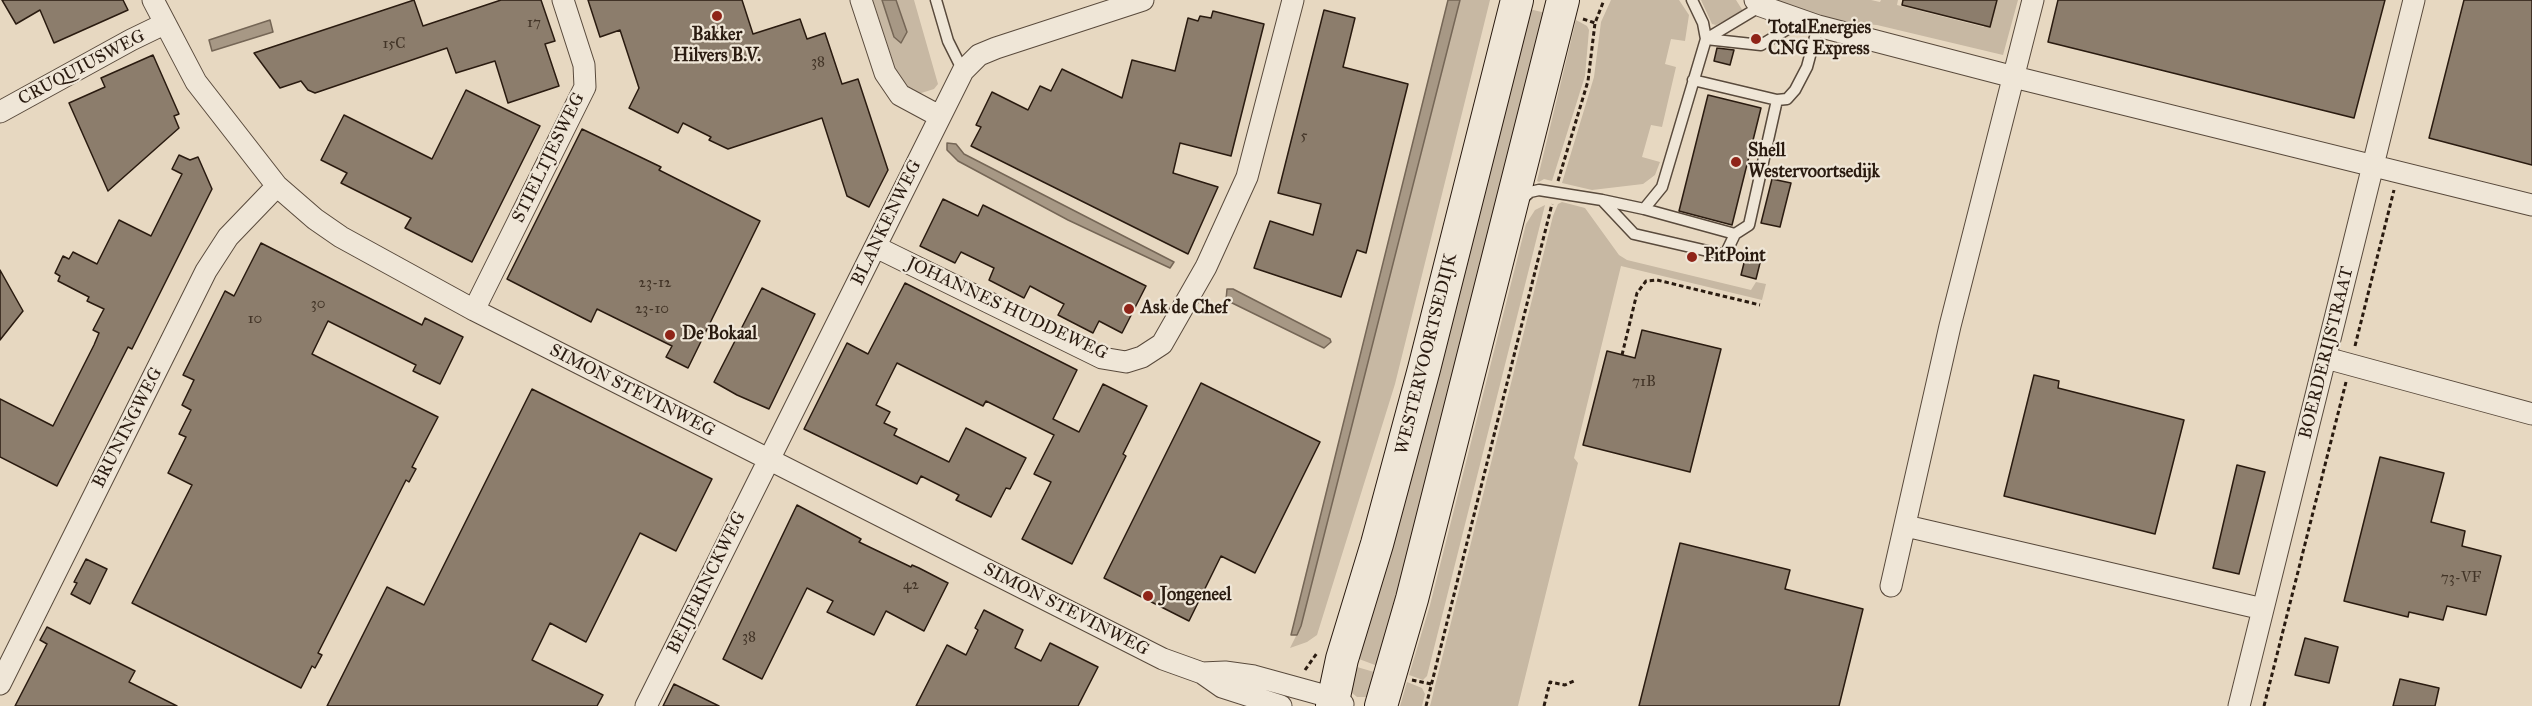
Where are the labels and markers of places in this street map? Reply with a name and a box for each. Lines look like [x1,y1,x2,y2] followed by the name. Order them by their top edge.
[710,9,724,23] marker: Bakker Hilvers B.V.
[1768,18,1871,60] place label: TotalEnergies CNG Express
[673,25,761,68] place label: Bakker Hilvers B.V.
[1749,32,1763,46] marker: TotalEnergies CNG Express
[1748,141,1880,184] place label: Shell Westervoortsedijk
[1729,155,1743,169] marker: Shell Westervoortsedijk
[1704,246,1766,268] place label: PitPoint
[1685,250,1699,264] marker: PitPoint
[1141,298,1228,320] place label: Ask de Chef
[1122,302,1136,316] marker: Ask de Chef
[682,324,757,346] place label: De Bokaal
[663,328,677,342] marker: De Bokaal
[1160,585,1231,607] place label: Jongeneel
[1141,589,1155,603] marker: Jongeneel

